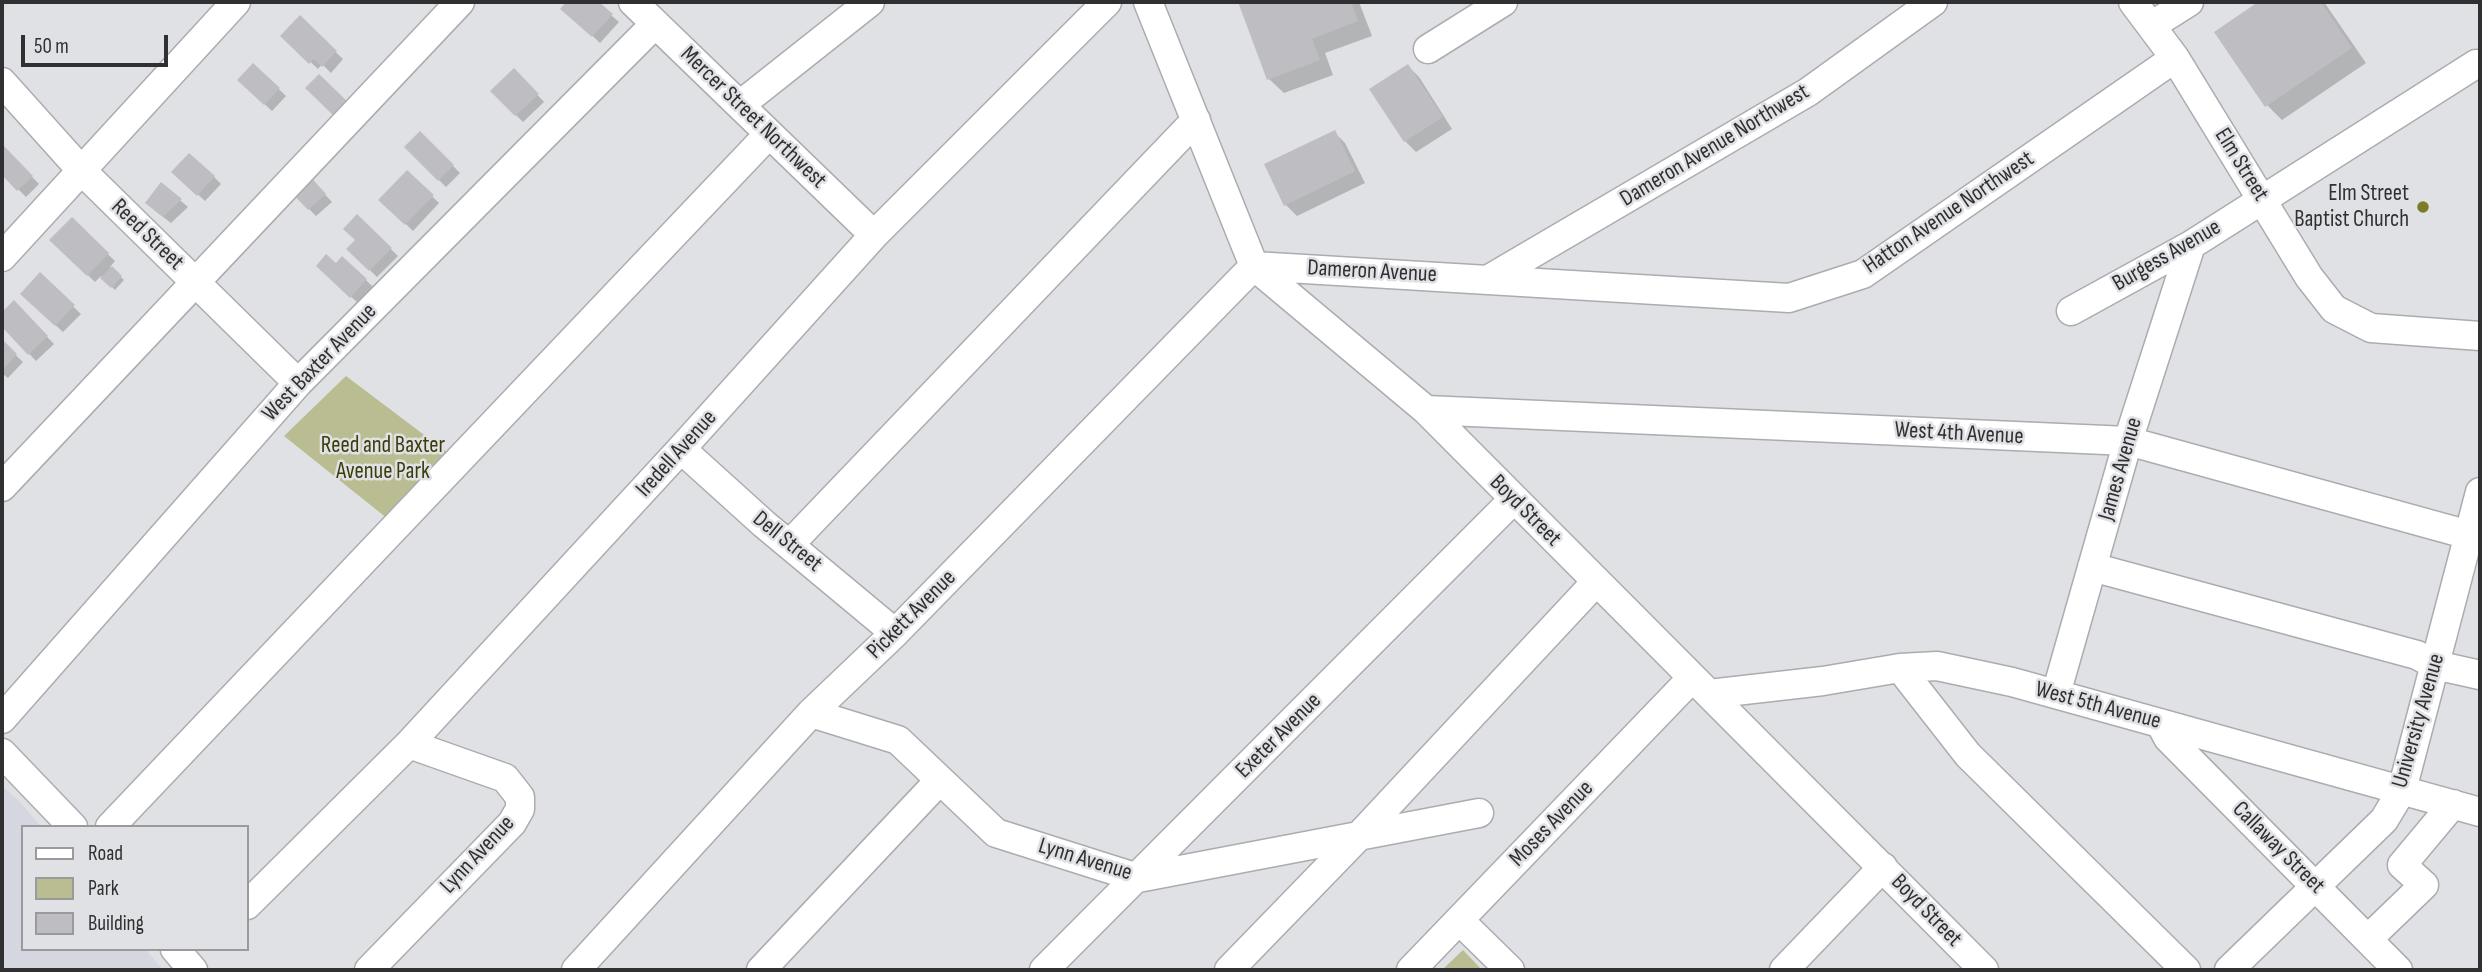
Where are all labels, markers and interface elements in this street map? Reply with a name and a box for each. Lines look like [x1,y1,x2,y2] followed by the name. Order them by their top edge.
[24,21,172,65] scale bar
[34,34,69,59] text: 50 m
[674,41,832,195] street label: Mercer Street Northwest
[1616,79,1814,213] street label: Dameron Avenue Northwest
[2208,123,2274,207] street label: Elm Street
[1859,146,2039,280] street label: Hatton Avenue Northwest
[2294,180,2409,234] place label: Elm Street Baptist Church
[105,194,189,276] street label: Reed Street
[2415,199,2431,215] marker: Elm Street Baptist Church
[2108,214,2226,298] street label: Burgess Avenue
[1307,255,1437,289] street label: Dameron Avenue
[257,298,383,428] street label: West Baxter Avenue
[631,405,723,503] street label: Iredell Avenue
[2093,414,2149,524] street label: James Avenue
[1894,417,2024,451] street label: West 4th Avenue
[321,432,445,486] park label: Reed and Baxter Avenue Park
[1483,469,1567,553] street label: Boyd Street
[747,506,827,578] street label: Dell Street
[862,565,962,665] street label: Pickett Avenue
[2387,651,2451,791] street label: University Avenue
[2032,676,2164,736] street label: West 5th Avenue
[1231,688,1327,784] street label: Exeter Avenue
[1504,775,1600,873] street label: Moses Avenue
[2226,796,2330,900] street label: Callaway Street
[435,810,521,900] street label: Lynn Avenue
[21,825,248,951] legend
[1035,833,1135,887] street label: Lynn Avenue
[88,841,123,866] text: Road
[1885,869,1967,953] street label: Boyd Street
[88,876,119,901] text: Park
[88,911,144,936] text: Building

